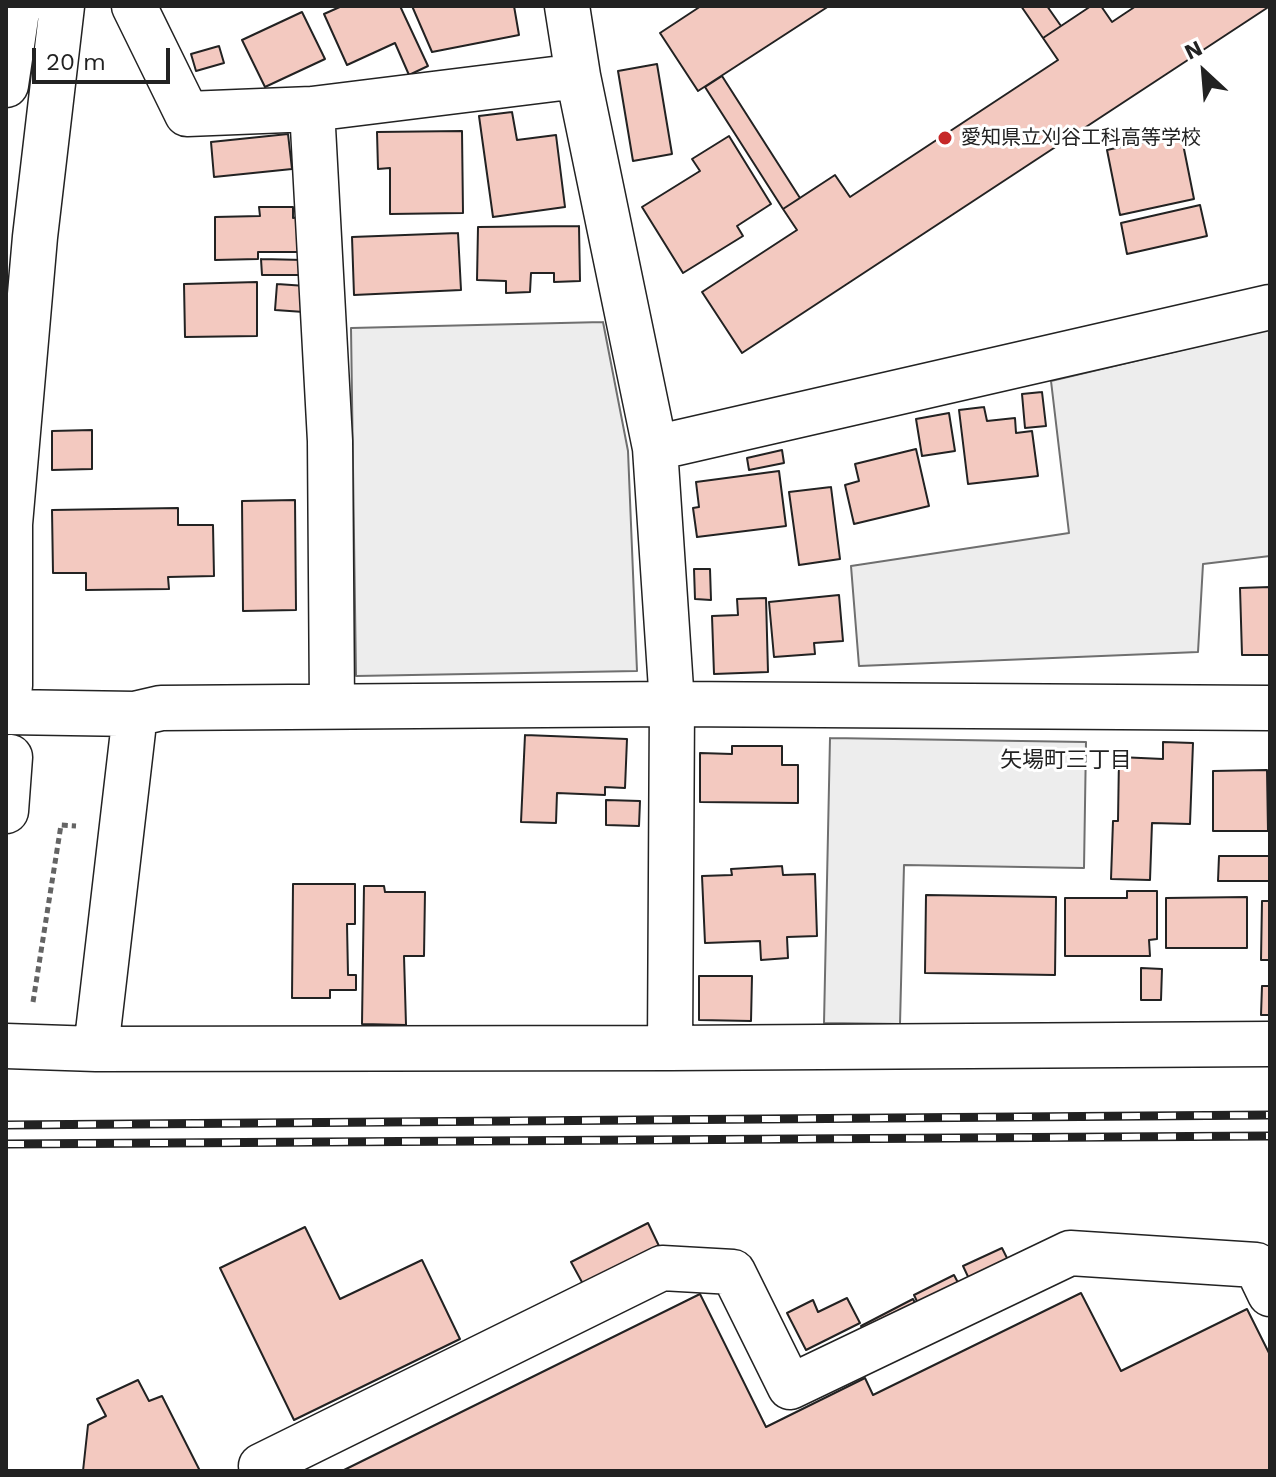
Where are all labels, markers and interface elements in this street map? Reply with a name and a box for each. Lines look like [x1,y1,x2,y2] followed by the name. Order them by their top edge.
[36,32,174,82] scale bar
[1164,32,1244,112] north arrow
[1180,35,1206,65] text: N
[46,48,106,76] text: 20 m
[961,126,1201,150] place label: 愛知県立刈谷工科高等学校
[936,129,954,147] marker: 愛知県立刈谷工科高等学校
[1000,748,1132,774] district label: 矢場町三丁目

